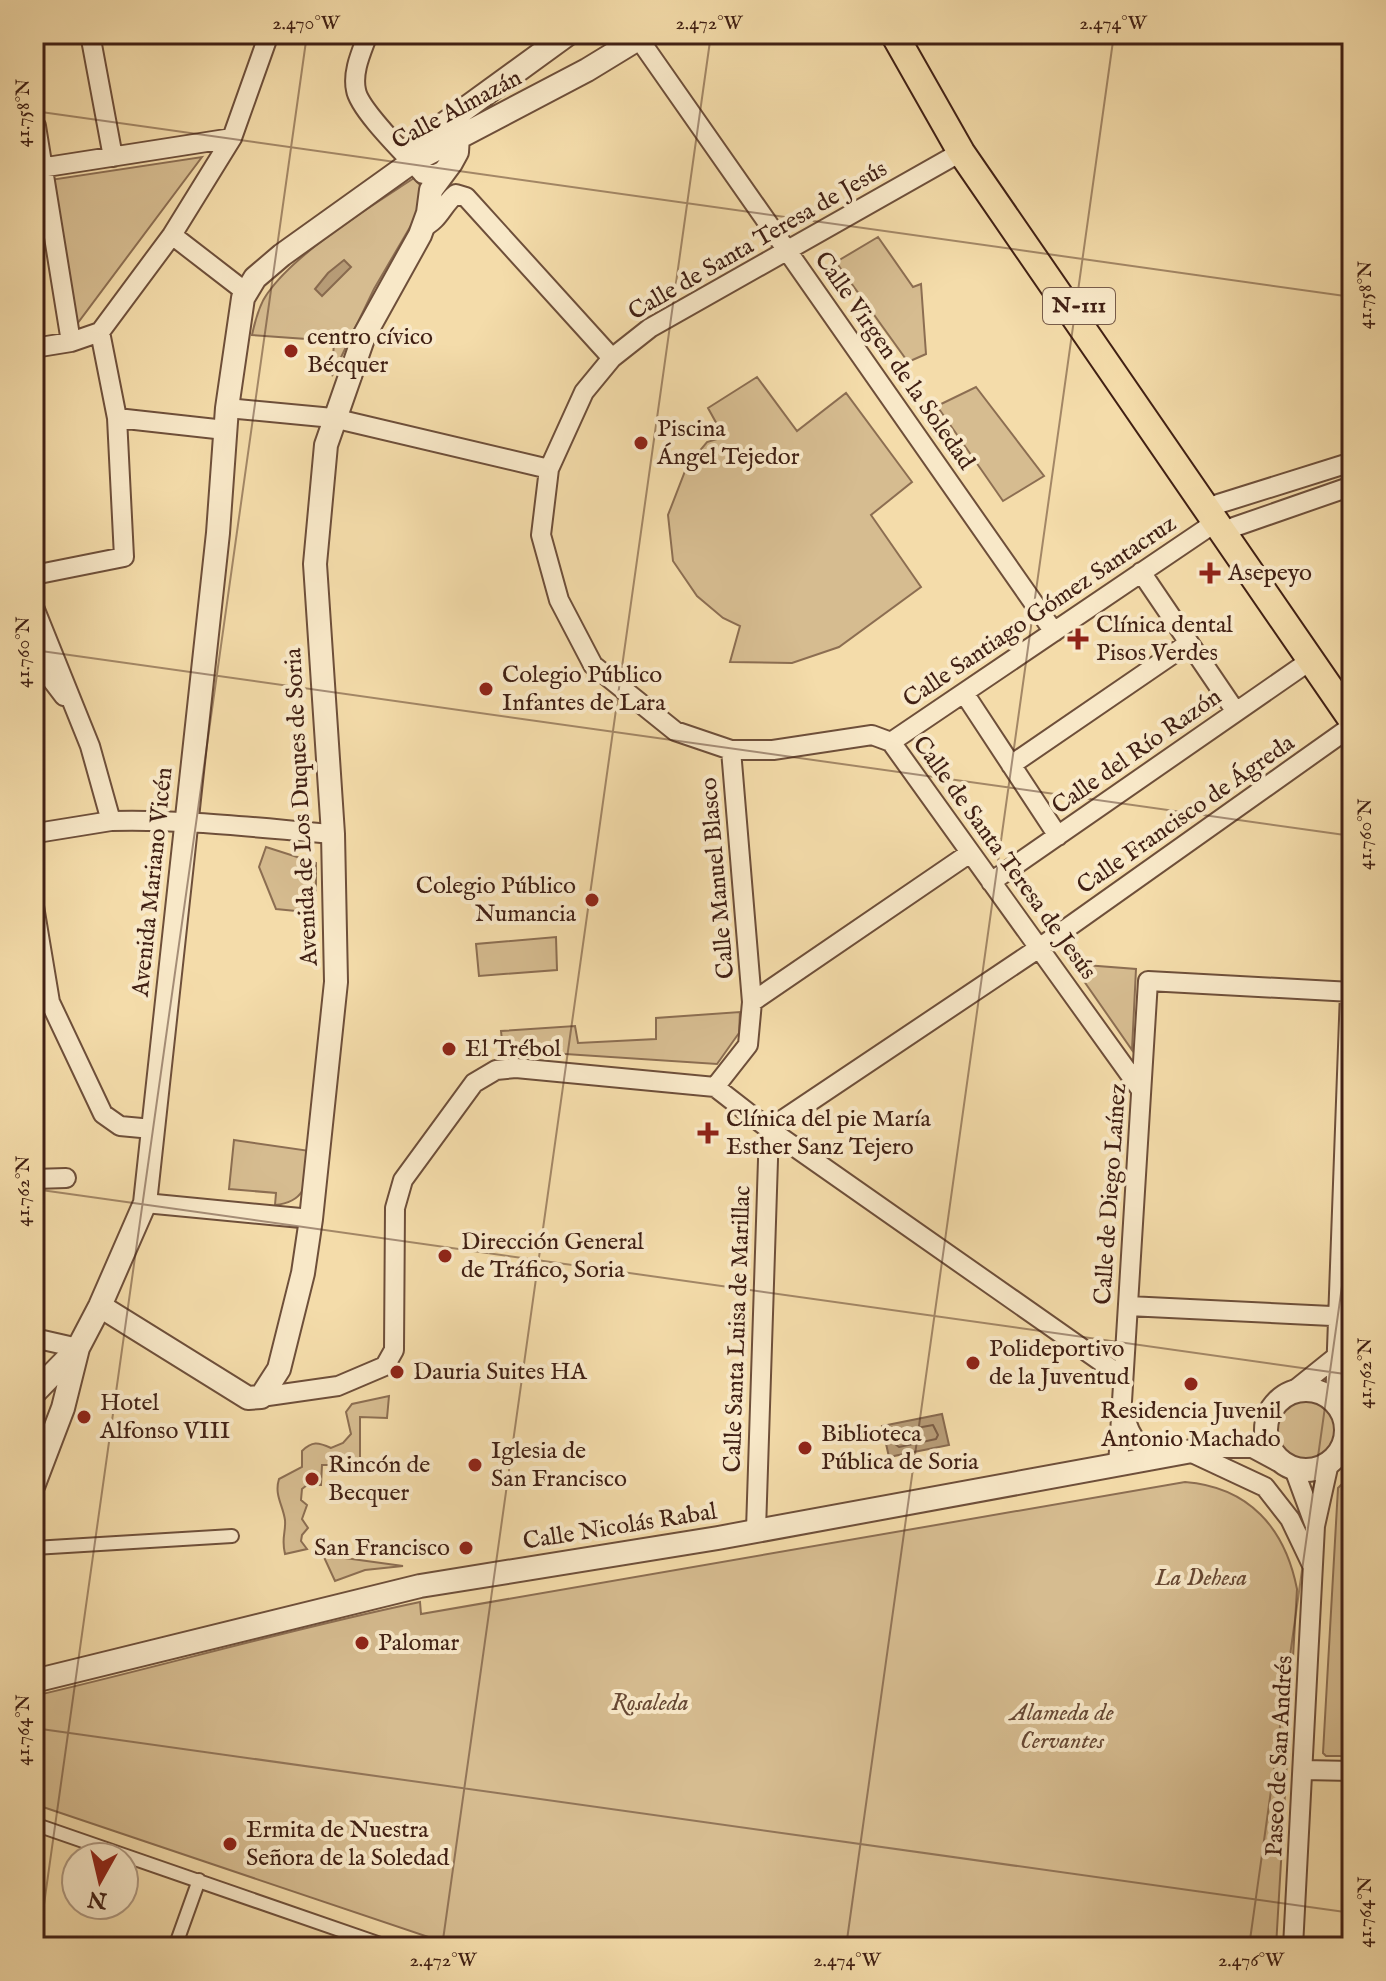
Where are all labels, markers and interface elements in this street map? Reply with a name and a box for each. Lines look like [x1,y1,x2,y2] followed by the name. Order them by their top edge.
[272,11,341,36] text: 2.470°W
[675,11,744,36] text: 2.472°W
[1079,11,1148,36] text: 2.474°W
[387,63,528,157] street label: Calle Almazán
[11,79,36,147] text: 41.758°N
[623,154,893,328] street label: Calle de Santa Teresa de Jesús
[807,246,981,476] street label: Calle Virgen de la Soledad
[1353,261,1378,329] text: 41.758°N
[1043,288,1115,324] road number: N-111
[307,322,433,381] place label: centro cívico Bécquer
[282,342,300,360] marker: centro cívico Bécquer
[656,414,800,473] place label: Piscina Ángel Tejedor
[632,434,650,452] marker: Piscina Ángel Tejedor
[898,509,1182,715] street label: Calle Santiago Gómez Santacruz
[1227,558,1312,589] place label: Asepeyo
[1199,562,1221,584] marker: Asepeyo
[1096,610,1233,669] place label: Clínica dental Pisos Verdes
[11,616,36,688] text: 41.760°N
[1067,628,1089,650] marker: Clínica dental Pisos Verdes
[278,647,326,968] street label: Avenida de Los Duques de Soria
[502,660,666,719] place label: Colegio Público Infantes de Lara
[477,680,495,698] marker: Colegio Público Infantes de Lara
[1046,682,1228,822] street label: Calle del Río Razón
[1071,728,1301,902] street label: Calle Francisco de Ágreda
[905,730,1103,986] street label: Calle de Santa Teresa de Jesús
[125,766,180,999] street label: Avenida Mariano Vicén
[694,776,742,980] street label: Calle Manuel Blasco
[1353,798,1378,870] text: 41.760°N
[416,871,577,930] place label: Colegio Público Numancia
[583,891,601,909] marker: Colegio Público Numancia
[465,1034,562,1065] place label: El Trébol
[440,1040,458,1058] marker: El Trébol
[1088,1082,1134,1306] street label: Calle de Diego Laínez
[726,1104,931,1163] place label: Clínica del pie María Esther Sanz Tejero
[697,1122,719,1144] marker: Clínica del pie María Esther Sanz Tejero
[11,1155,36,1227] text: 41.762°N
[718,1185,758,1473] street label: Calle Santa Luisa de Marillac
[461,1227,644,1286] place label: Dirección General de Tráfico, Soria
[436,1247,454,1265] marker: Dirección General de Tráfico, Soria
[989,1334,1130,1393] place label: Polideportivo de la Juventud
[1353,1337,1378,1409] text: 41.762°N
[964,1354,982,1372] marker: Polideportivo de la Juventud
[413,1357,588,1388] place label: Dauria Suites HA
[388,1363,406,1381] marker: Dauria Suites HA
[1182,1375,1200,1393] marker: Residencia Juvenil Antonio Machado
[99,1388,230,1447] place label: Hotel Alfonso VIII
[1100,1396,1282,1455] place label: Residencia Juvenil Antonio Machado
[75,1408,93,1426] marker: Hotel Alfonso VIII
[821,1419,979,1478] place label: Biblioteca Pública de Soria
[491,1436,627,1495] place label: Iglesia de San Francisco
[796,1439,814,1457] marker: Biblioteca Pública de Soria
[328,1450,430,1509] place label: Rincón de Becquer
[466,1456,484,1474] marker: Iglesia de San Francisco
[303,1470,321,1488] marker: Rincón de Becquer
[521,1496,720,1558] street label: Calle Nicolás Rabal
[314,1533,450,1564] place label: San Francisco
[457,1539,475,1557] marker: San Francisco
[1154,1563,1247,1594] park label: La Dehesa
[378,1628,459,1659] place label: Palomar
[353,1634,371,1652] marker: Palomar
[1259,1655,1301,1857] street label: Paseo de San Andrés
[611,1688,689,1719] park label: Rosaleda
[11,1694,36,1766] text: 41.764°N
[1007,1698,1114,1757] park label: Alameda de Cervantes
[246,1815,449,1874] place label: Ermita de Nuestra Señora de la Soledad
[221,1835,239,1853] marker: Ermita de Nuestra Señora de la Soledad
[60,1841,140,1921] north arrow
[1353,1876,1378,1948] text: 41.764°N
[86,1884,110,1914] text: N
[409,1948,478,1973] text: 2.472°W
[813,1948,882,1973] text: 2.474°W
[1218,1948,1285,1973] text: 2.476°W

